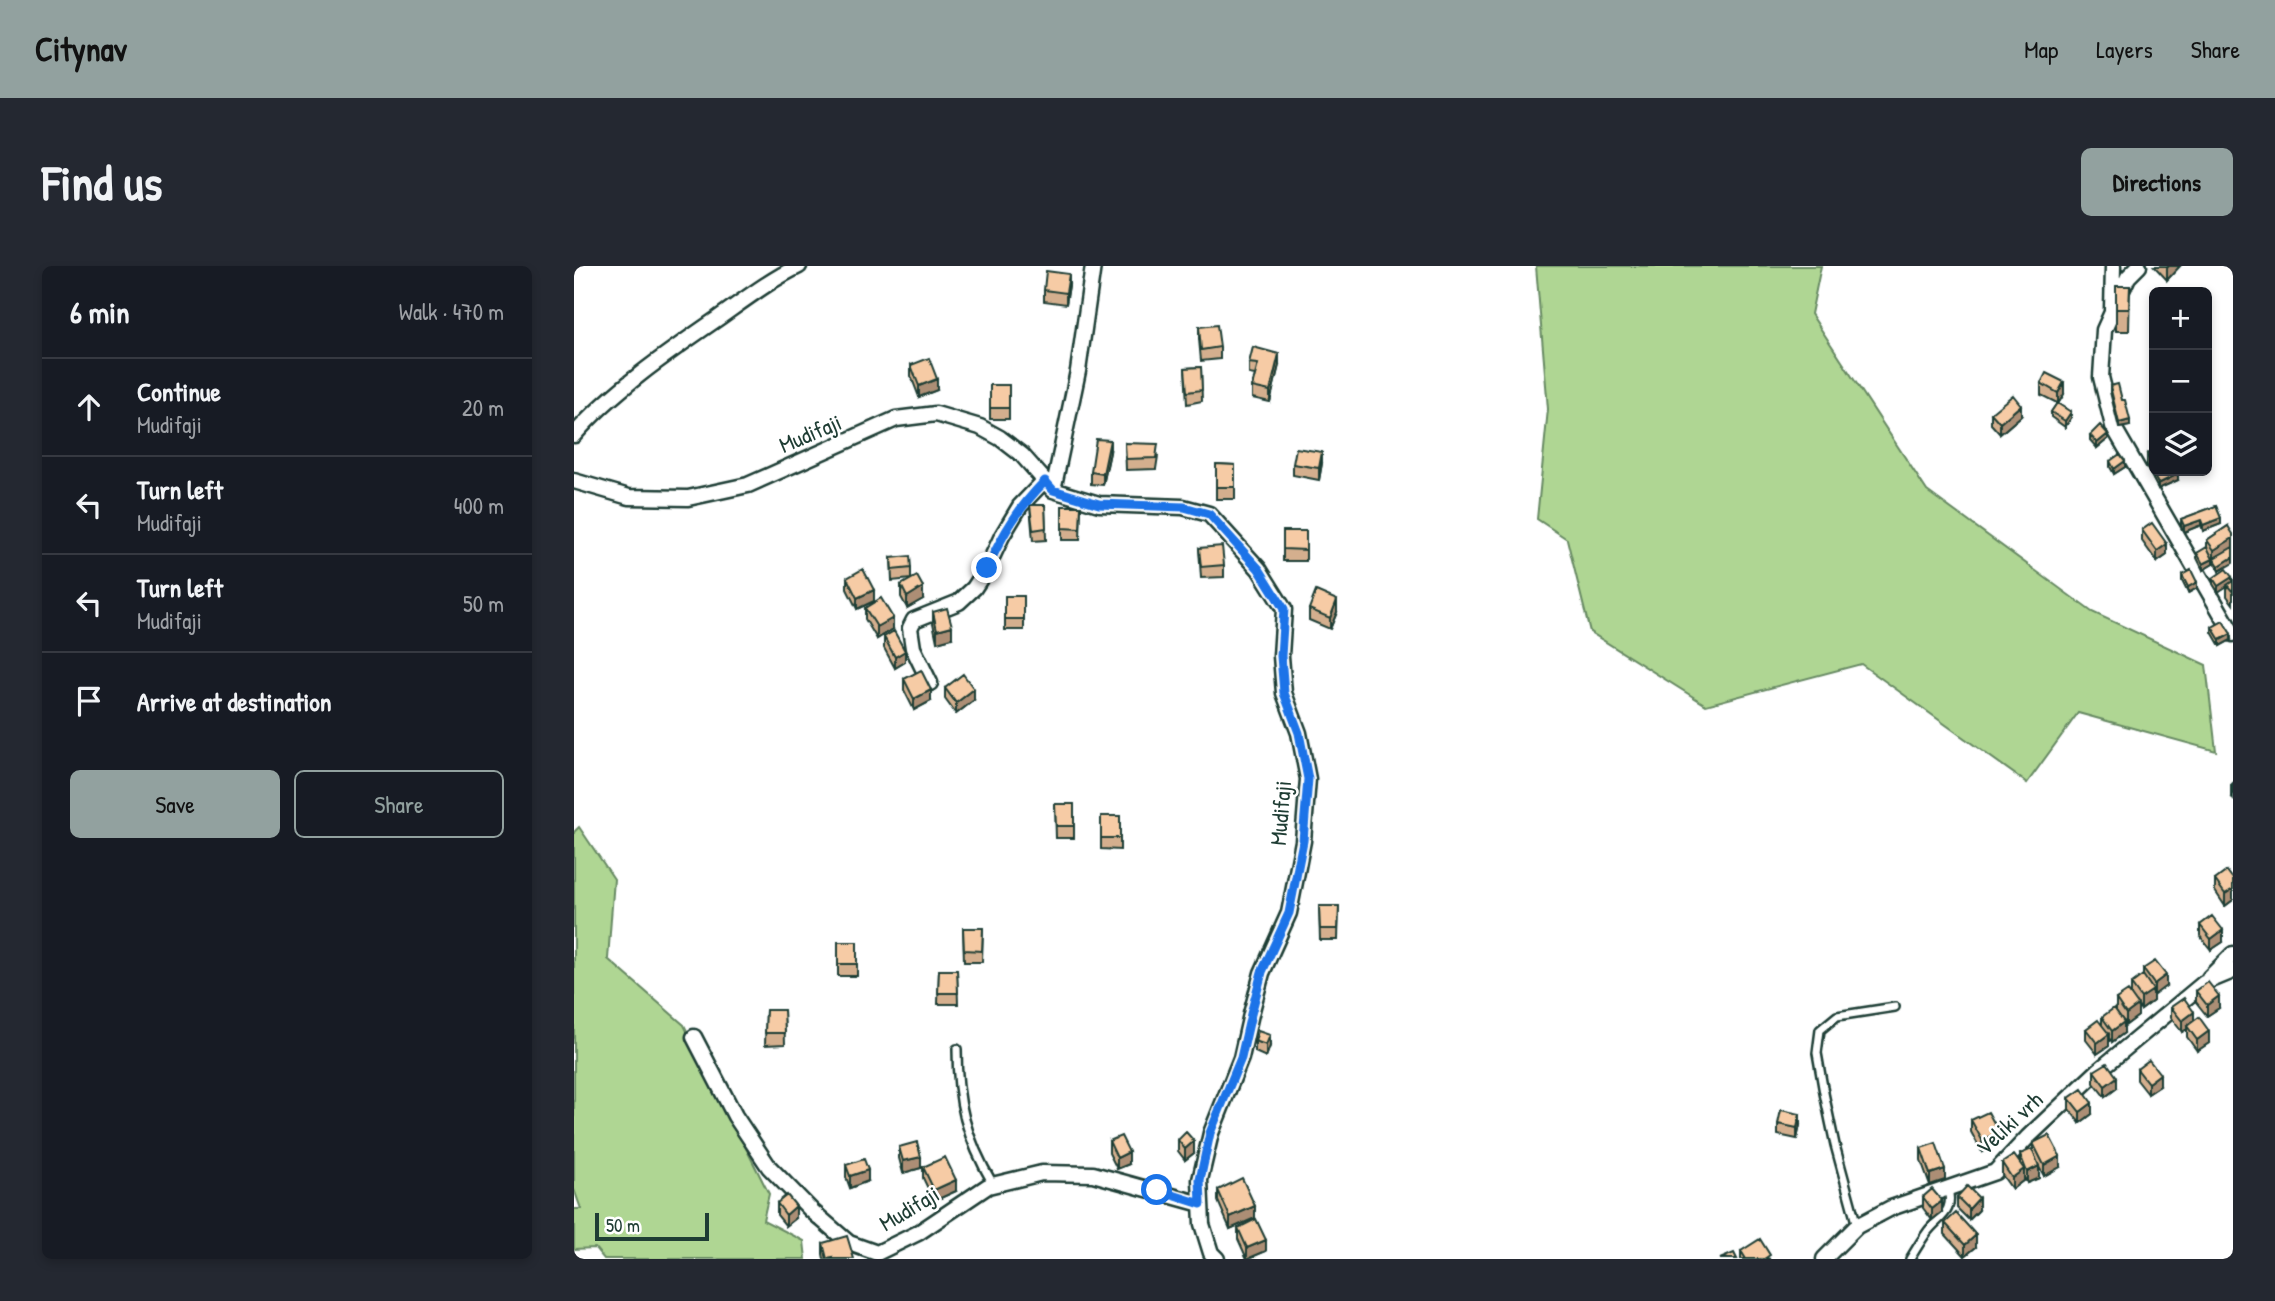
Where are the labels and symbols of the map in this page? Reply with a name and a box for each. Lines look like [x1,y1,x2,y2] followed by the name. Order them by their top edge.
[774,406,846,460] street label: Mudifaji
[971,552,1002,583] route end
[1262,779,1298,847] street label: Mudifaji
[1969,1084,2049,1162] street label: Veliki vrh
[1141,1174,1172,1205] route start
[873,1178,945,1238] street label: Mudifaji
[595,1210,709,1242] scale bar

